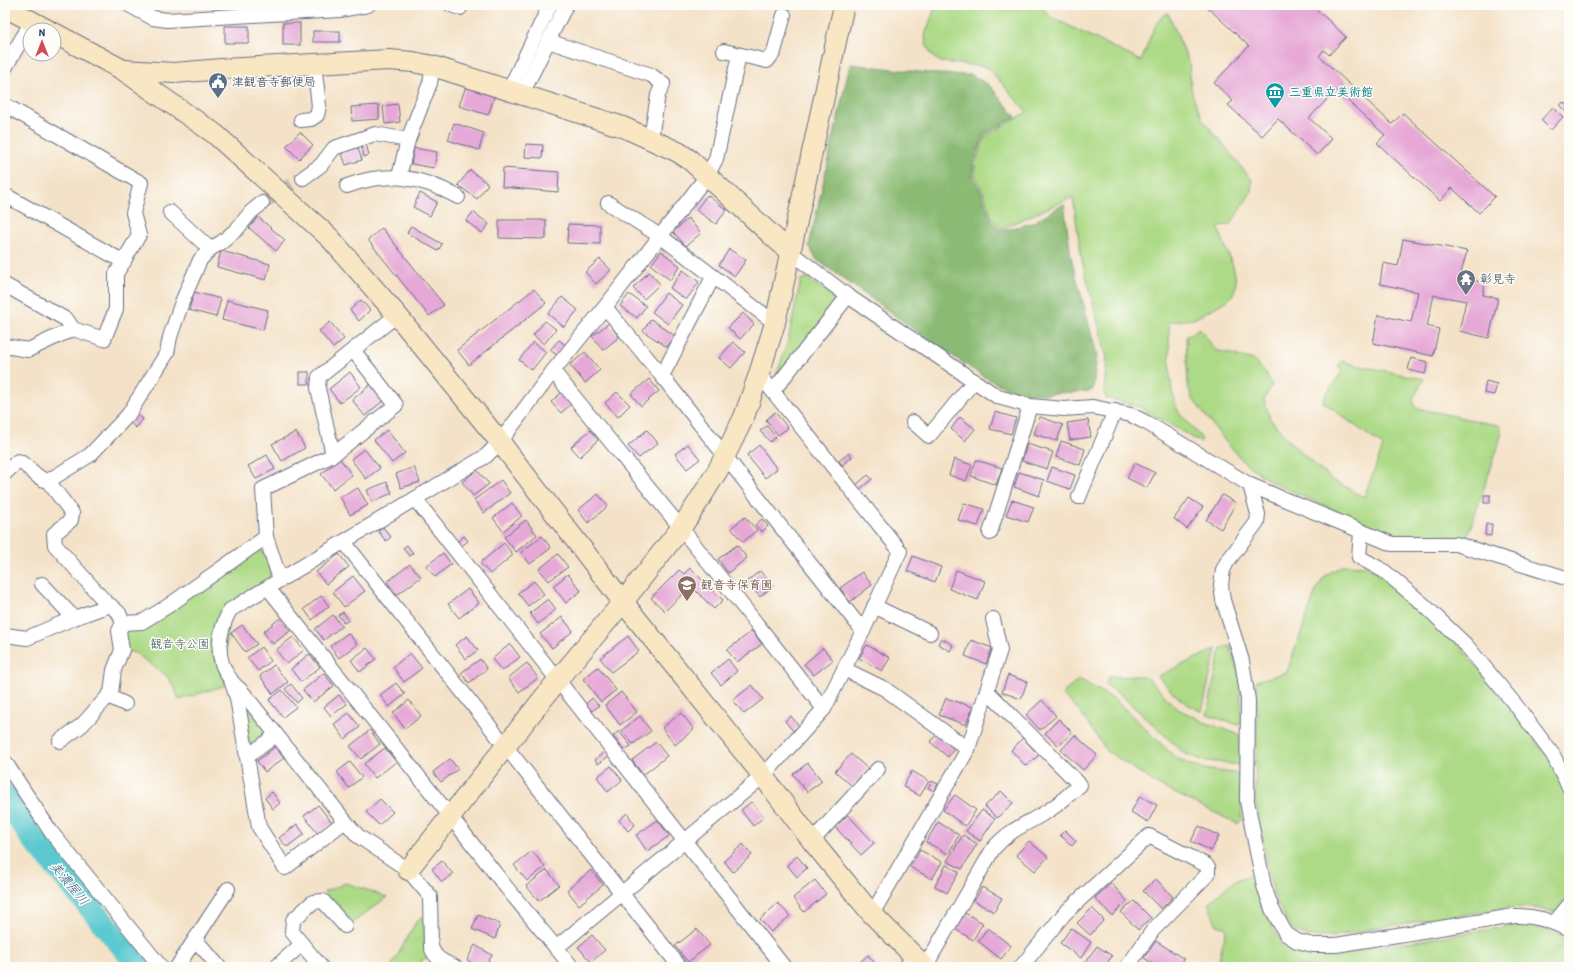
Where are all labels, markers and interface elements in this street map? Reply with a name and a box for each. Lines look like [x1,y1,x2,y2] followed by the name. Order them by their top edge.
[22,22,62,62] north arrow
[39,25,45,39] text: N
[207,71,229,99] public building icon: 津観音寺郵便局
[232,73,316,90] place label: 津観音寺郵便局
[1264,81,1286,109] museum icon: 三重県立美術館
[1289,83,1373,100] place label: 三重県立美術館
[1455,268,1477,296] temple icon: 彰見寺
[1480,270,1516,287] place label: 彰見寺
[676,574,698,602] school or university icon: 観音寺保育園
[701,576,773,593] place label: 観音寺保育園
[150,635,210,652] park label: 観音寺公園
[46,857,94,909] water label: 美濃屋川

